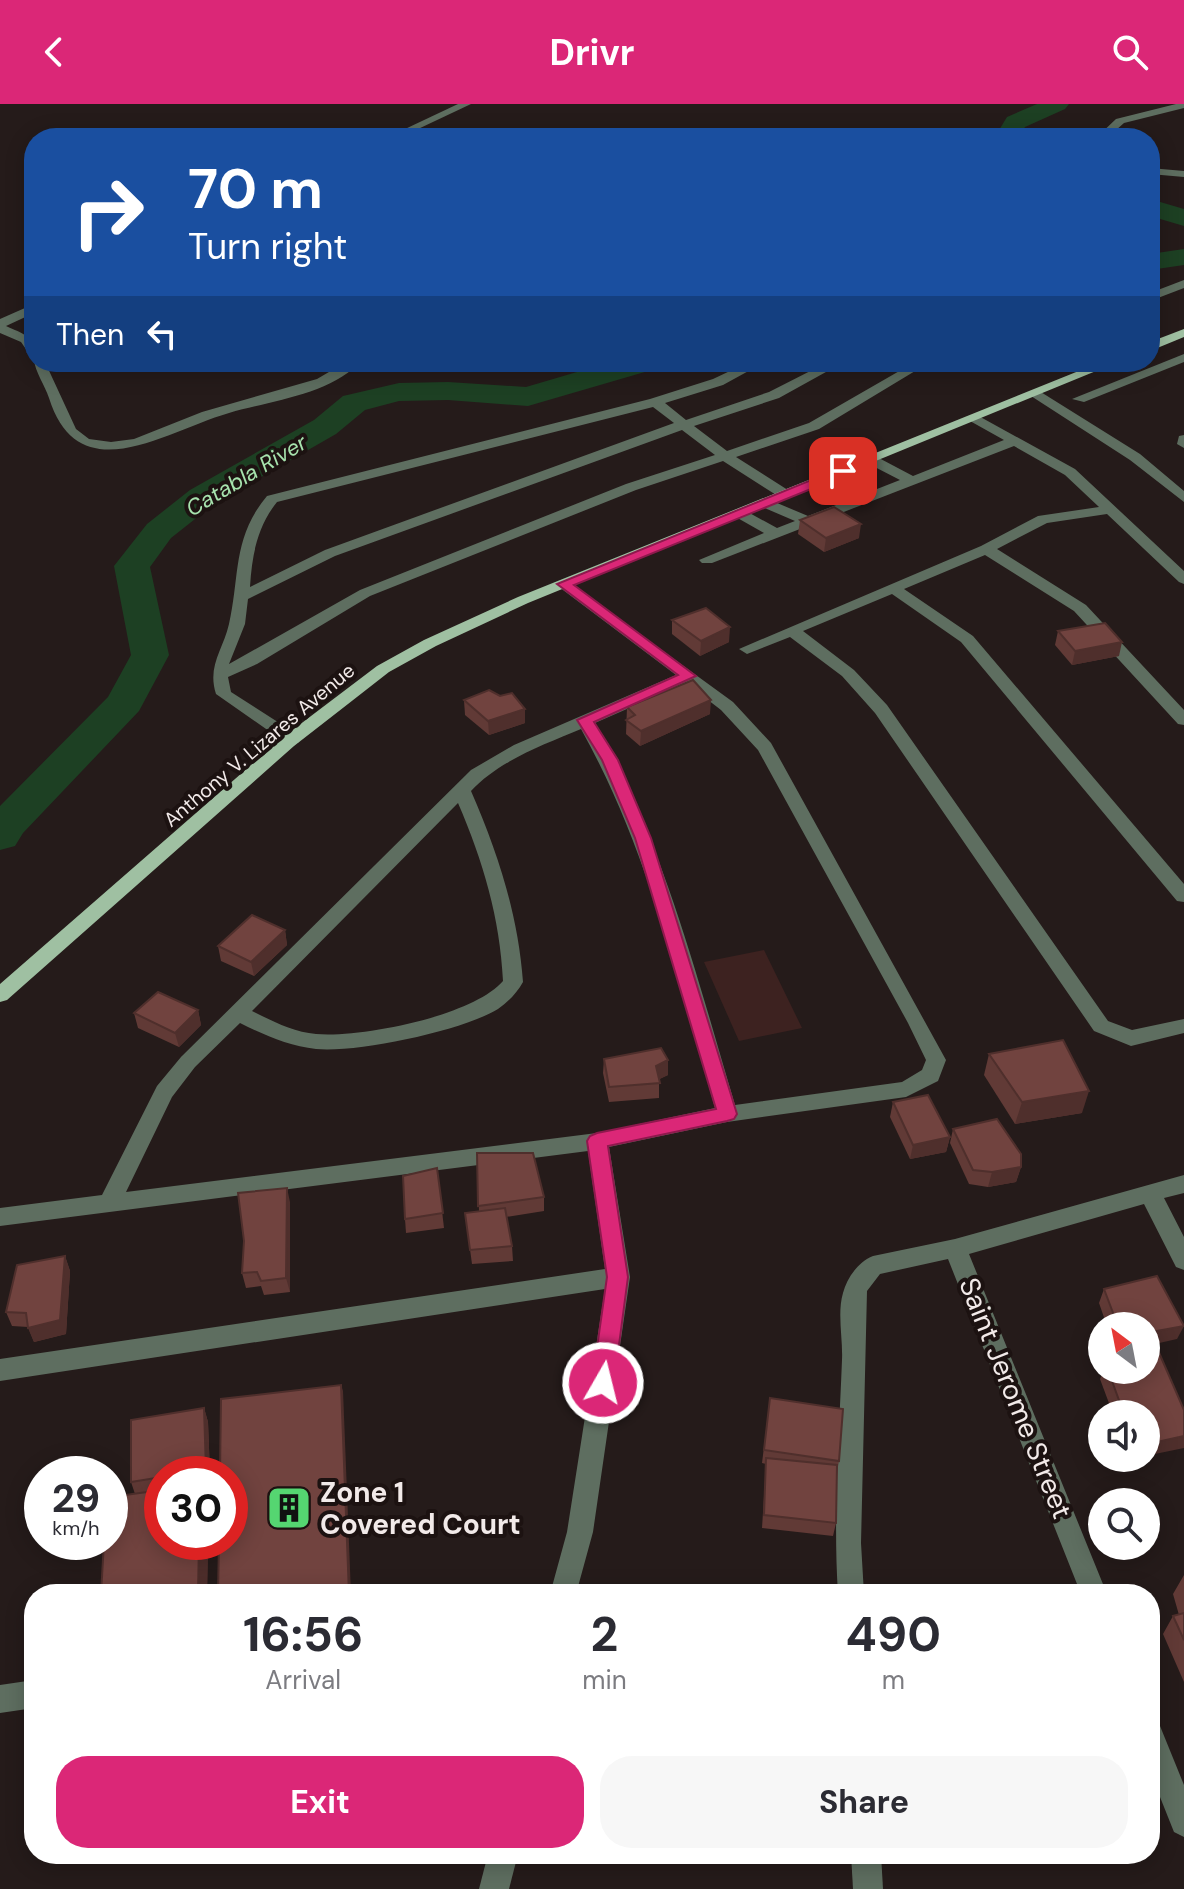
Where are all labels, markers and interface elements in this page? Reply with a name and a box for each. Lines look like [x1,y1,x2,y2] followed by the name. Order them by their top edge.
[549,29,635,76] text: Drivr
[32,30,76,74] icon: back
[1108,30,1152,74] icon: search
[188,152,323,225] text: 70 m
[56,160,160,264] icon: right
[188,223,347,270] text: Turn right
[140,312,184,356] icon: left
[56,315,124,354] text: Then
[180,428,313,523] water label: Catabla River
[809,437,877,505] pin
[821,449,865,493] icon: arrive
[158,657,360,833] street label: Anthony V. Lizares Avenue
[950,1272,1081,1524] street label: Saint Jerome Street
[1088,1312,1160,1384] north arrow
[1088,1312,1160,1560] map controls
[561,1341,645,1425] position arrow
[1088,1400,1160,1472] button: sound
[144,1456,248,1560] speed limit sign: 30
[52,1472,100,1524] text: 29
[320,1474,521,1543] place label: Zone 1 Covered Court
[265,1484,313,1532] building icon: Zone 1 Covered Court
[1088,1488,1160,1560] button: search
[52,1515,100,1541] text: km/h
[243,1603,363,1666] text: 16:56
[591,1603,618,1666] text: 2
[846,1603,941,1666] text: 490
[265,1663,341,1697] text: Arrival
[582,1663,627,1697] text: min
[882,1663,905,1697] text: m
[56,1756,584,1848] button: Exit
[600,1756,1128,1848] button: Share

